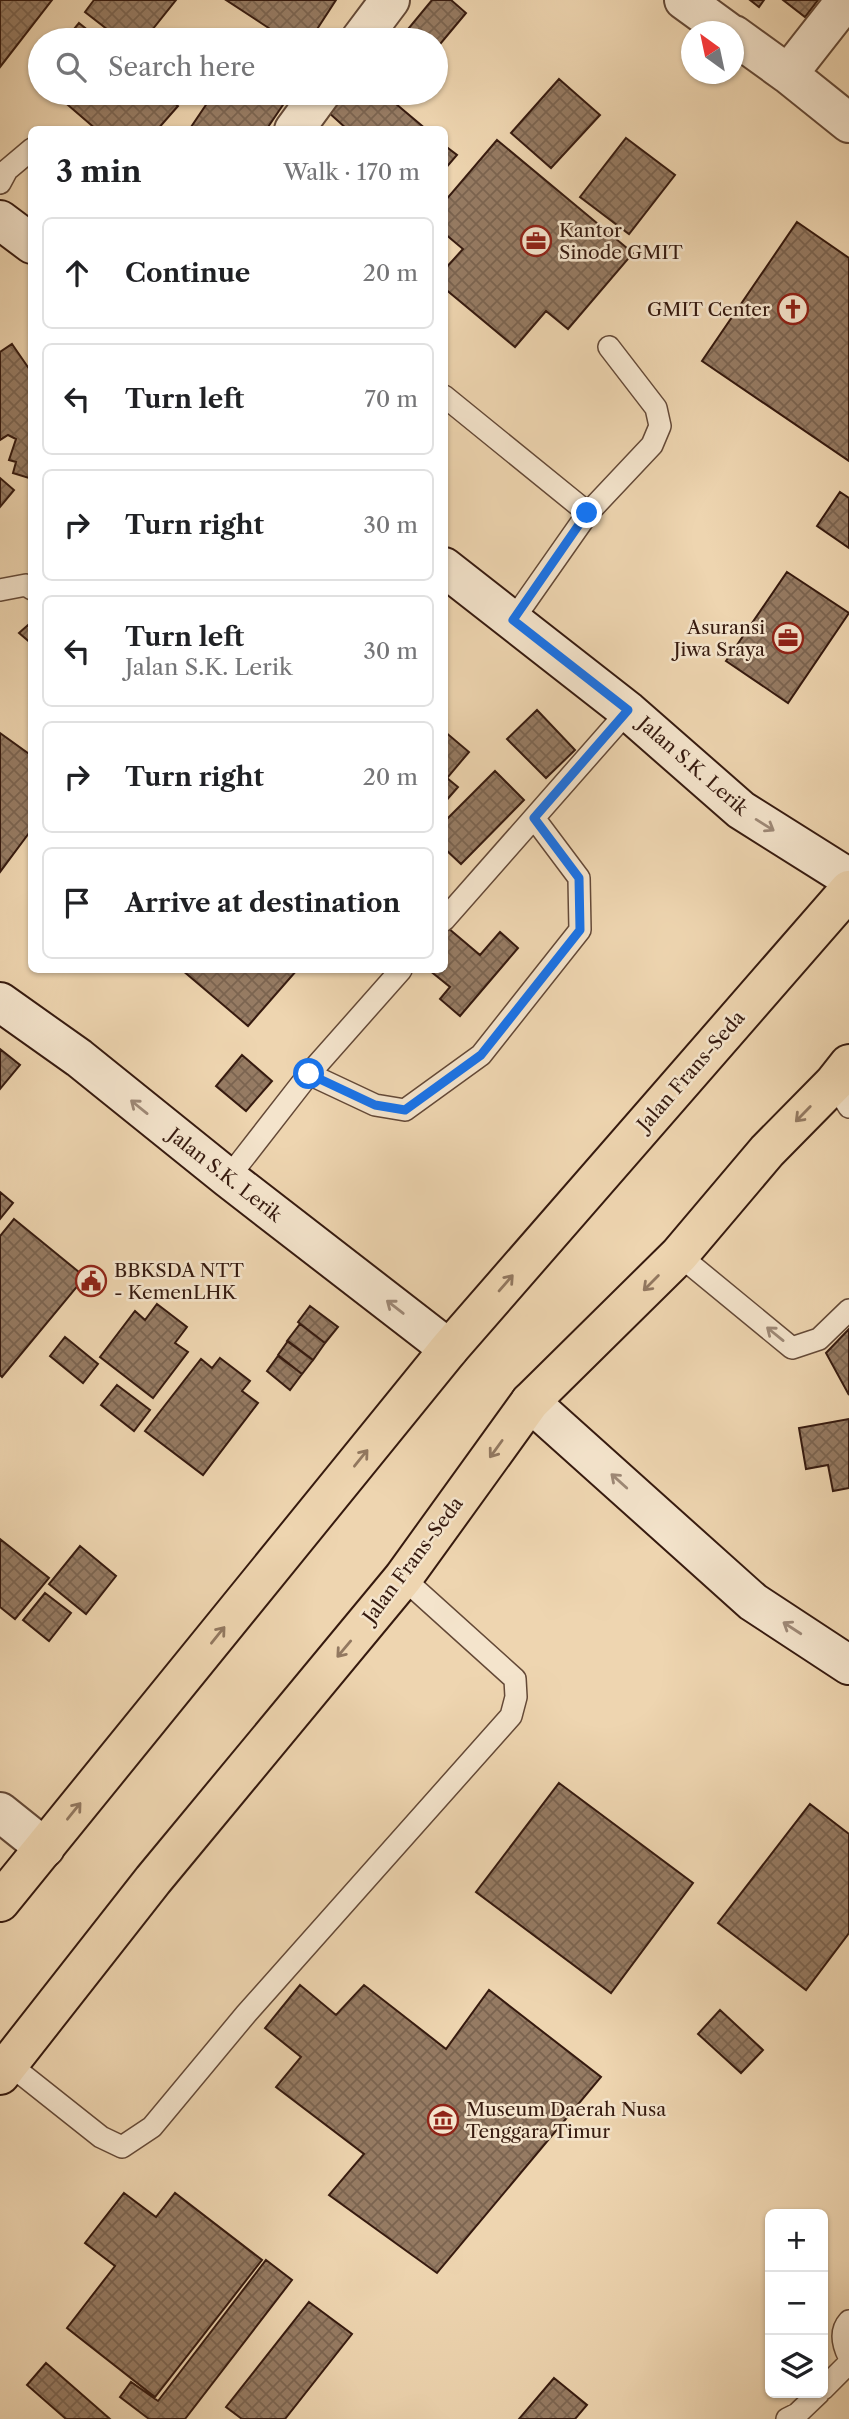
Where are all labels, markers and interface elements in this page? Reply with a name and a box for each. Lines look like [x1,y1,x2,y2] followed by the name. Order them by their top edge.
[681,21,744,84] north arrow
[28,28,448,105] search box
[52,48,90,86] icon: search
[108,51,255,83] text: Search here
[56,153,142,190] text: 3 min
[283,158,420,186] text: Walk · 170 m
[559,219,684,264] place label: Kantor Sinode GMIT
[519,224,553,258] office icon: Kantor Sinode GMIT
[58,254,96,292] icon: ahead
[125,257,250,289] text: Continue
[363,259,418,287] text: 20 m
[776,292,810,326] church icon: GMIT Center
[647,298,770,321] place label: GMIT Center
[58,380,96,418] icon: left
[125,383,244,415] text: Turn left
[365,385,418,413] text: 70 m
[571,497,602,528] route end
[58,506,96,544] icon: right
[125,509,264,541] text: Turn right
[363,511,418,539] text: 30 m
[671,616,765,661] place label: Asuransi Jiwa Sraya
[125,621,244,653] text: Turn left
[771,621,805,655] office icon: Asuransi Jiwa Sraya
[58,632,96,670] icon: left
[363,637,418,665] text: 30 m
[125,653,292,681] text: Jalan S.K. Lerik
[631,710,753,821] street label: Jalan S.K. Lerik
[58,758,96,796] icon: right
[125,761,264,793] text: Turn right
[363,763,418,791] text: 20 m
[754,818,774,832] one-way arrow
[58,884,96,922] icon: arrive
[125,887,400,919] text: Arrive at destination
[631,1006,749,1138] street label: Jalan Frans-Seda
[293,1058,324,1089] route start
[131,1099,149,1114] one-way arrow
[795,1105,812,1122] one-way arrow
[161,1122,287,1227] street label: Jalan S.K. Lerik
[114,1259,245,1304] place label: BBKSDA NTT - KemenLHK
[74,1264,108,1298] public building icon: BBKSDA NTT - KemenLHK
[643,1274,660,1291] one-way arrow
[498,1275,514,1293] one-way arrow
[387,1300,405,1315] one-way arrow
[766,1326,784,1342] one-way arrow
[489,1439,503,1458] one-way arrow
[353,1450,369,1468] one-way arrow
[610,1473,628,1489] one-way arrow
[356,1492,468,1630] street label: Jalan Frans-Seda
[783,1621,802,1635] one-way arrow
[210,1626,225,1644] one-way arrow
[336,1640,351,1658] one-way arrow
[66,1803,82,1821] one-way arrow
[466,2098,666,2143] place label: Museum Daerah Nusa Tenggara Timur
[426,2103,460,2137] museum icon: Museum Daerah Nusa Tenggara Timur
[765,2209,828,2398] map controls
[765,2209,828,2272] button: +
[765,2272,828,2335] button: −
[765,2335,828,2398] button: layers

